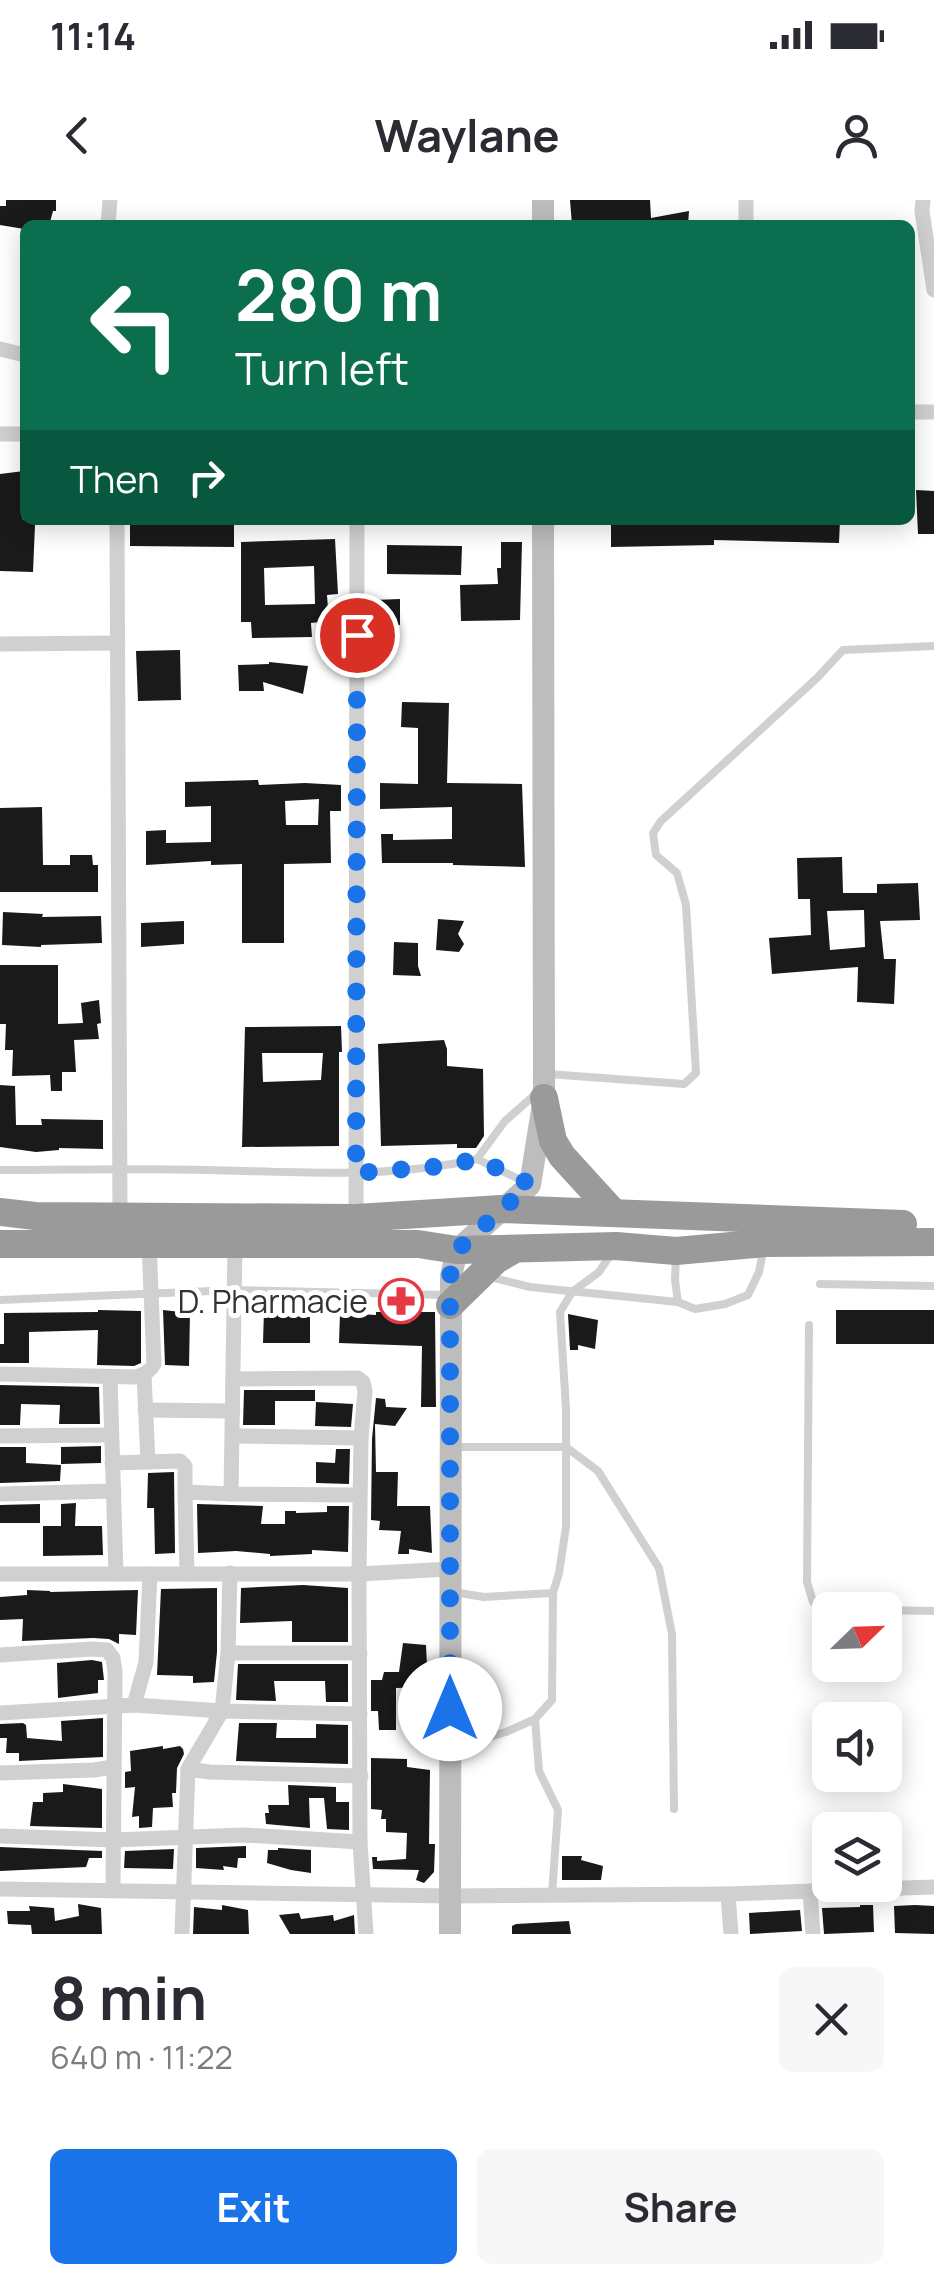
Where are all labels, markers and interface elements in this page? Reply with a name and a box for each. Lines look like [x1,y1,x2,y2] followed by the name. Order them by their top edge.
[50,9,136,61] text: 11:14
[374,104,560,166] text: Waylane
[50,108,105,163] icon: back
[829,108,884,163] icon: person
[235,246,443,342] text: 280 m
[70,260,200,390] icon: left
[235,337,409,399] text: Turn left
[179,450,234,505] icon: right
[70,452,159,504] text: Then
[315,593,400,678] pin
[330,608,385,663] icon: arrive
[378,1278,424,1324] pharmacy icon: D. Pharmacie
[178,1279,368,1323] place label: D. Pharmacie
[812,1592,902,1682] north arrow
[812,1592,902,1902] map controls
[398,1657,502,1761] position arrow
[812,1702,902,1792] button: sound
[812,1812,902,1902] button: layers
[50,1956,207,2038] text: 8 min
[779,1967,884,2072] button: close
[50,2035,233,2079] text: 640 m · 11:22
[50,2149,457,2264] button: Exit
[477,2149,884,2264] button: Share

